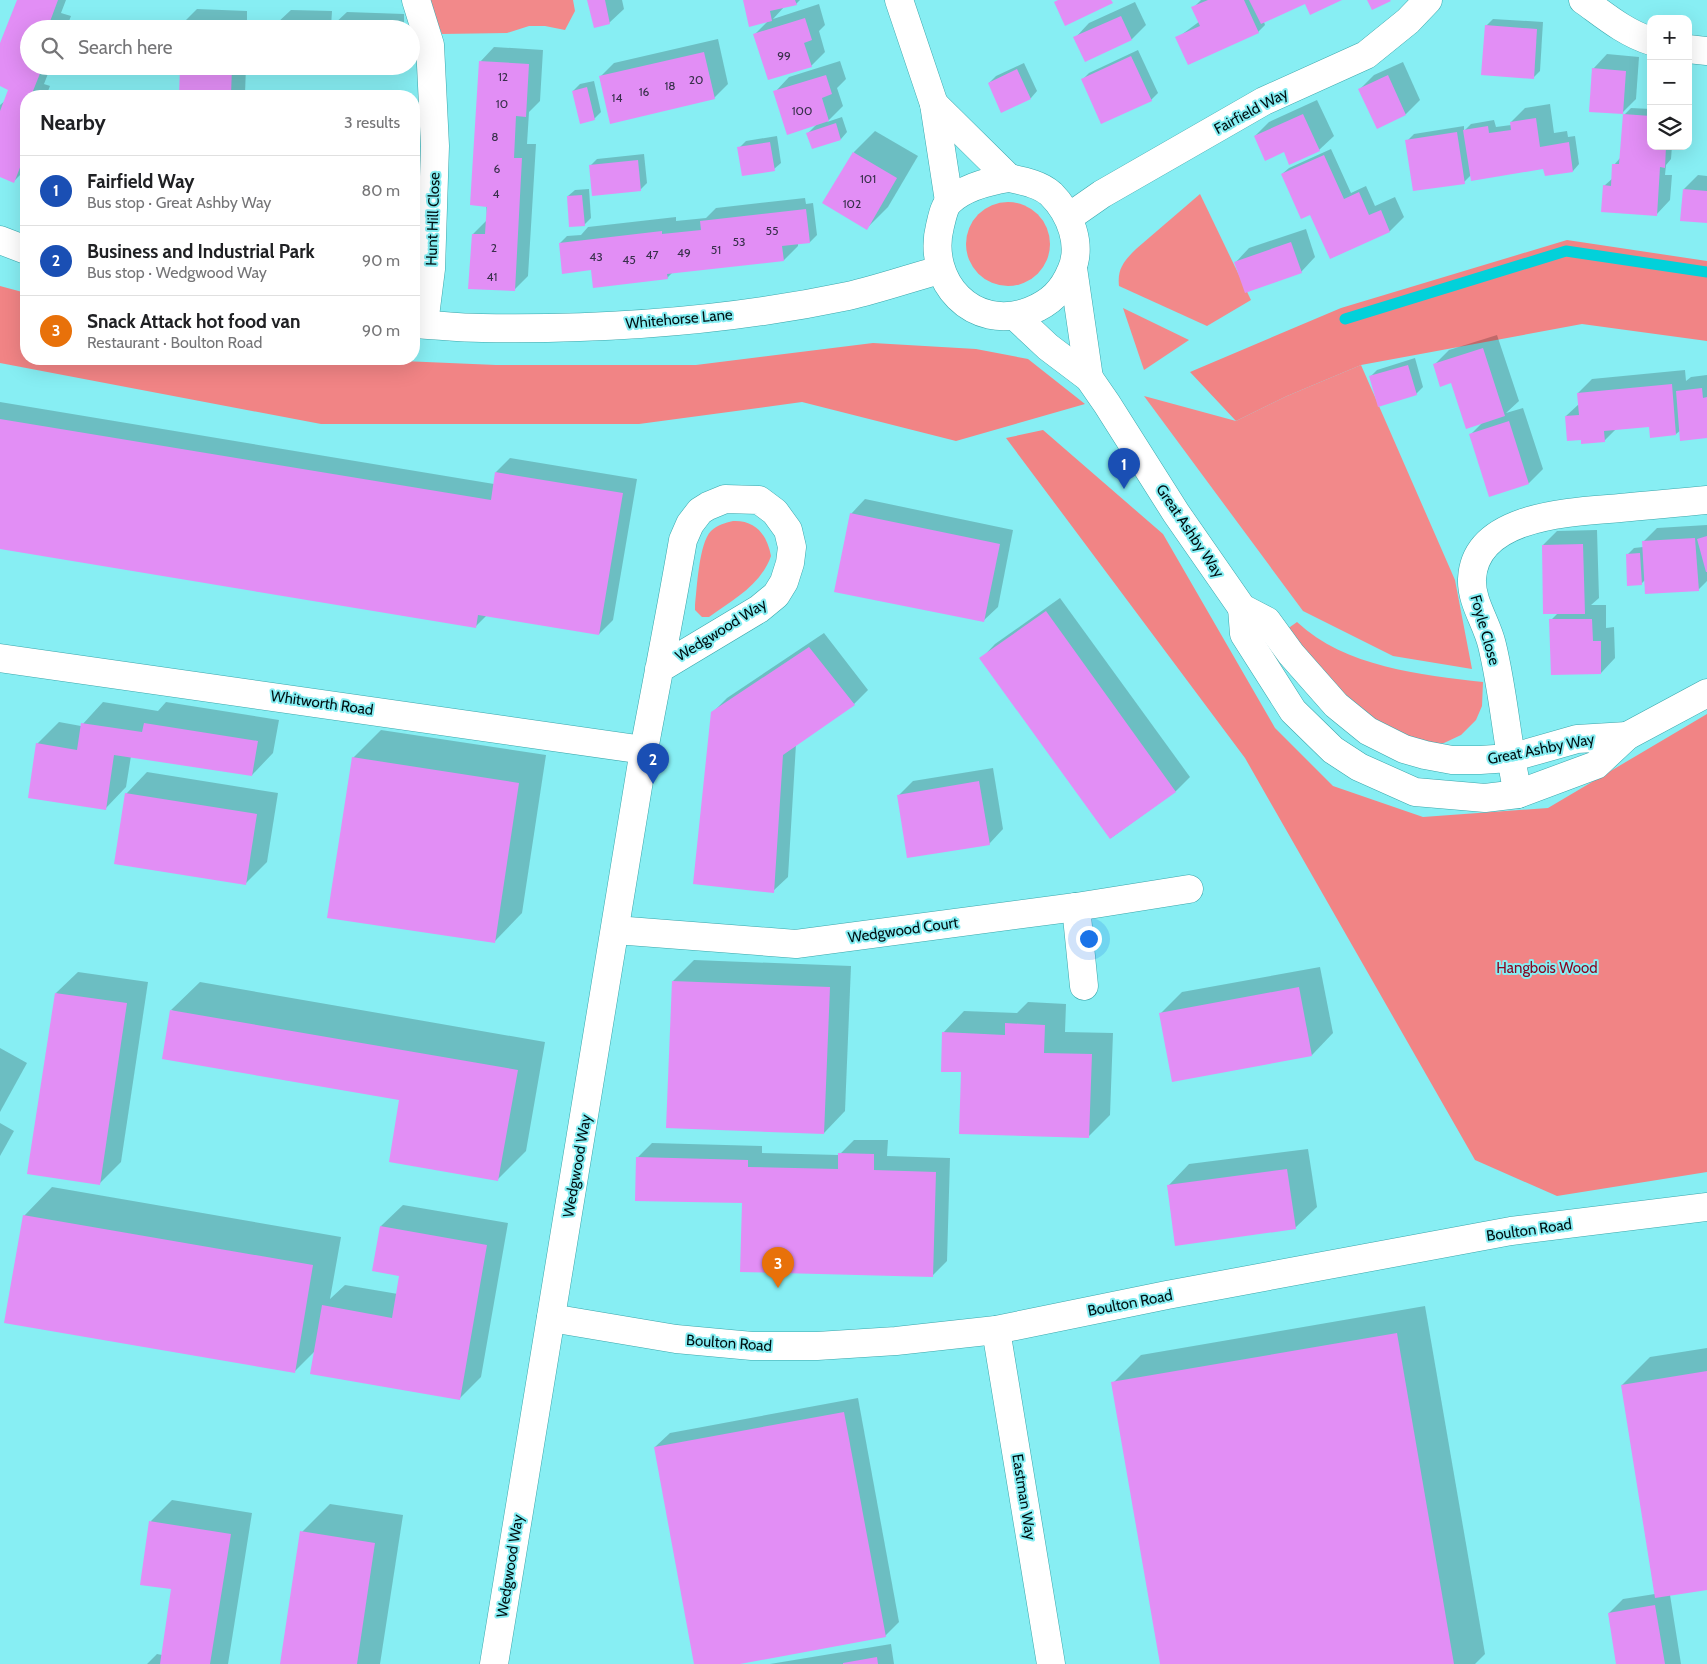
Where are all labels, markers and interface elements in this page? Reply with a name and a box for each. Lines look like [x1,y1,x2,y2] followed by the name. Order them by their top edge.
[1647,15,1692,150] map controls
[1647,15,1692,60] button: +
[20,20,420,75] search box
[38,34,66,62] icon: search
[78,36,172,59] text: Search here
[777,48,791,63] house number: 99
[1647,60,1692,105] button: −
[498,69,508,84] house number: 12
[689,72,703,87] house number: 20
[664,78,676,93] house number: 18
[639,84,650,99] house number: 16
[1211,84,1291,138] street label: Fairfield Way
[612,90,622,105] house number: 14
[496,96,508,111] house number: 10
[792,103,812,118] house number: 100
[1647,105,1692,150] button: layers
[40,110,106,135] text: Nearby
[344,113,400,132] text: 3 results
[491,129,499,144] house number: 8
[494,161,501,176] house number: 6
[87,170,194,193] text: Fairfield Way
[422,171,444,266] street label: Hunt Hill Close
[860,171,876,186] house number: 101
[53,181,59,200] text: 1
[362,181,400,200] text: 80 m
[493,186,500,201] house number: 4
[87,193,271,212] text: Bus stop · Great Ashby Way
[843,196,861,211] house number: 102
[766,223,778,238] house number: 55
[733,234,745,249] house number: 53
[87,240,315,263] text: Business and Industrial Park
[491,240,497,255] house number: 2
[711,242,721,257] house number: 51
[677,245,691,260] house number: 49
[646,247,658,262] house number: 47
[589,249,603,264] house number: 43
[52,251,60,270] text: 2
[362,251,400,270] text: 90 m
[622,252,636,267] house number: 45
[87,263,267,282] text: Bus stop · Wedgwood Way
[487,269,497,284] house number: 41
[625,305,734,333] street label: Whitehorse Lane
[87,310,301,333] text: Snack Attack hot food van
[52,321,60,340] text: 3
[362,321,400,340] text: 90 m
[87,333,262,352] text: Restaurant · Boulton Road
[1108,448,1140,489] pin: 1
[1152,481,1228,581] street label: Great Ashby Way
[1466,593,1504,667] street label: Foyle Close
[672,595,770,665] street label: Wedgwood Way
[270,687,374,719] street label: Whitworth Road
[1486,730,1596,768] street label: Great Ashby Way
[637,743,669,784] pin: 2
[847,913,959,947] street label: Wedgwood Court
[1076,926,1102,952] your location
[1496,959,1598,977] park label: Hangbois Wood
[559,1113,595,1219] street label: Wedgwood Way
[1485,1215,1573,1245] street label: Boulton Road
[762,1247,794,1288] pin: 3
[1086,1286,1174,1320] street label: Boulton Road
[685,1331,773,1355] street label: Boulton Road
[1008,1453,1040,1542] street label: Eastman Way
[493,1513,527,1619] street label: Wedgwood Way

